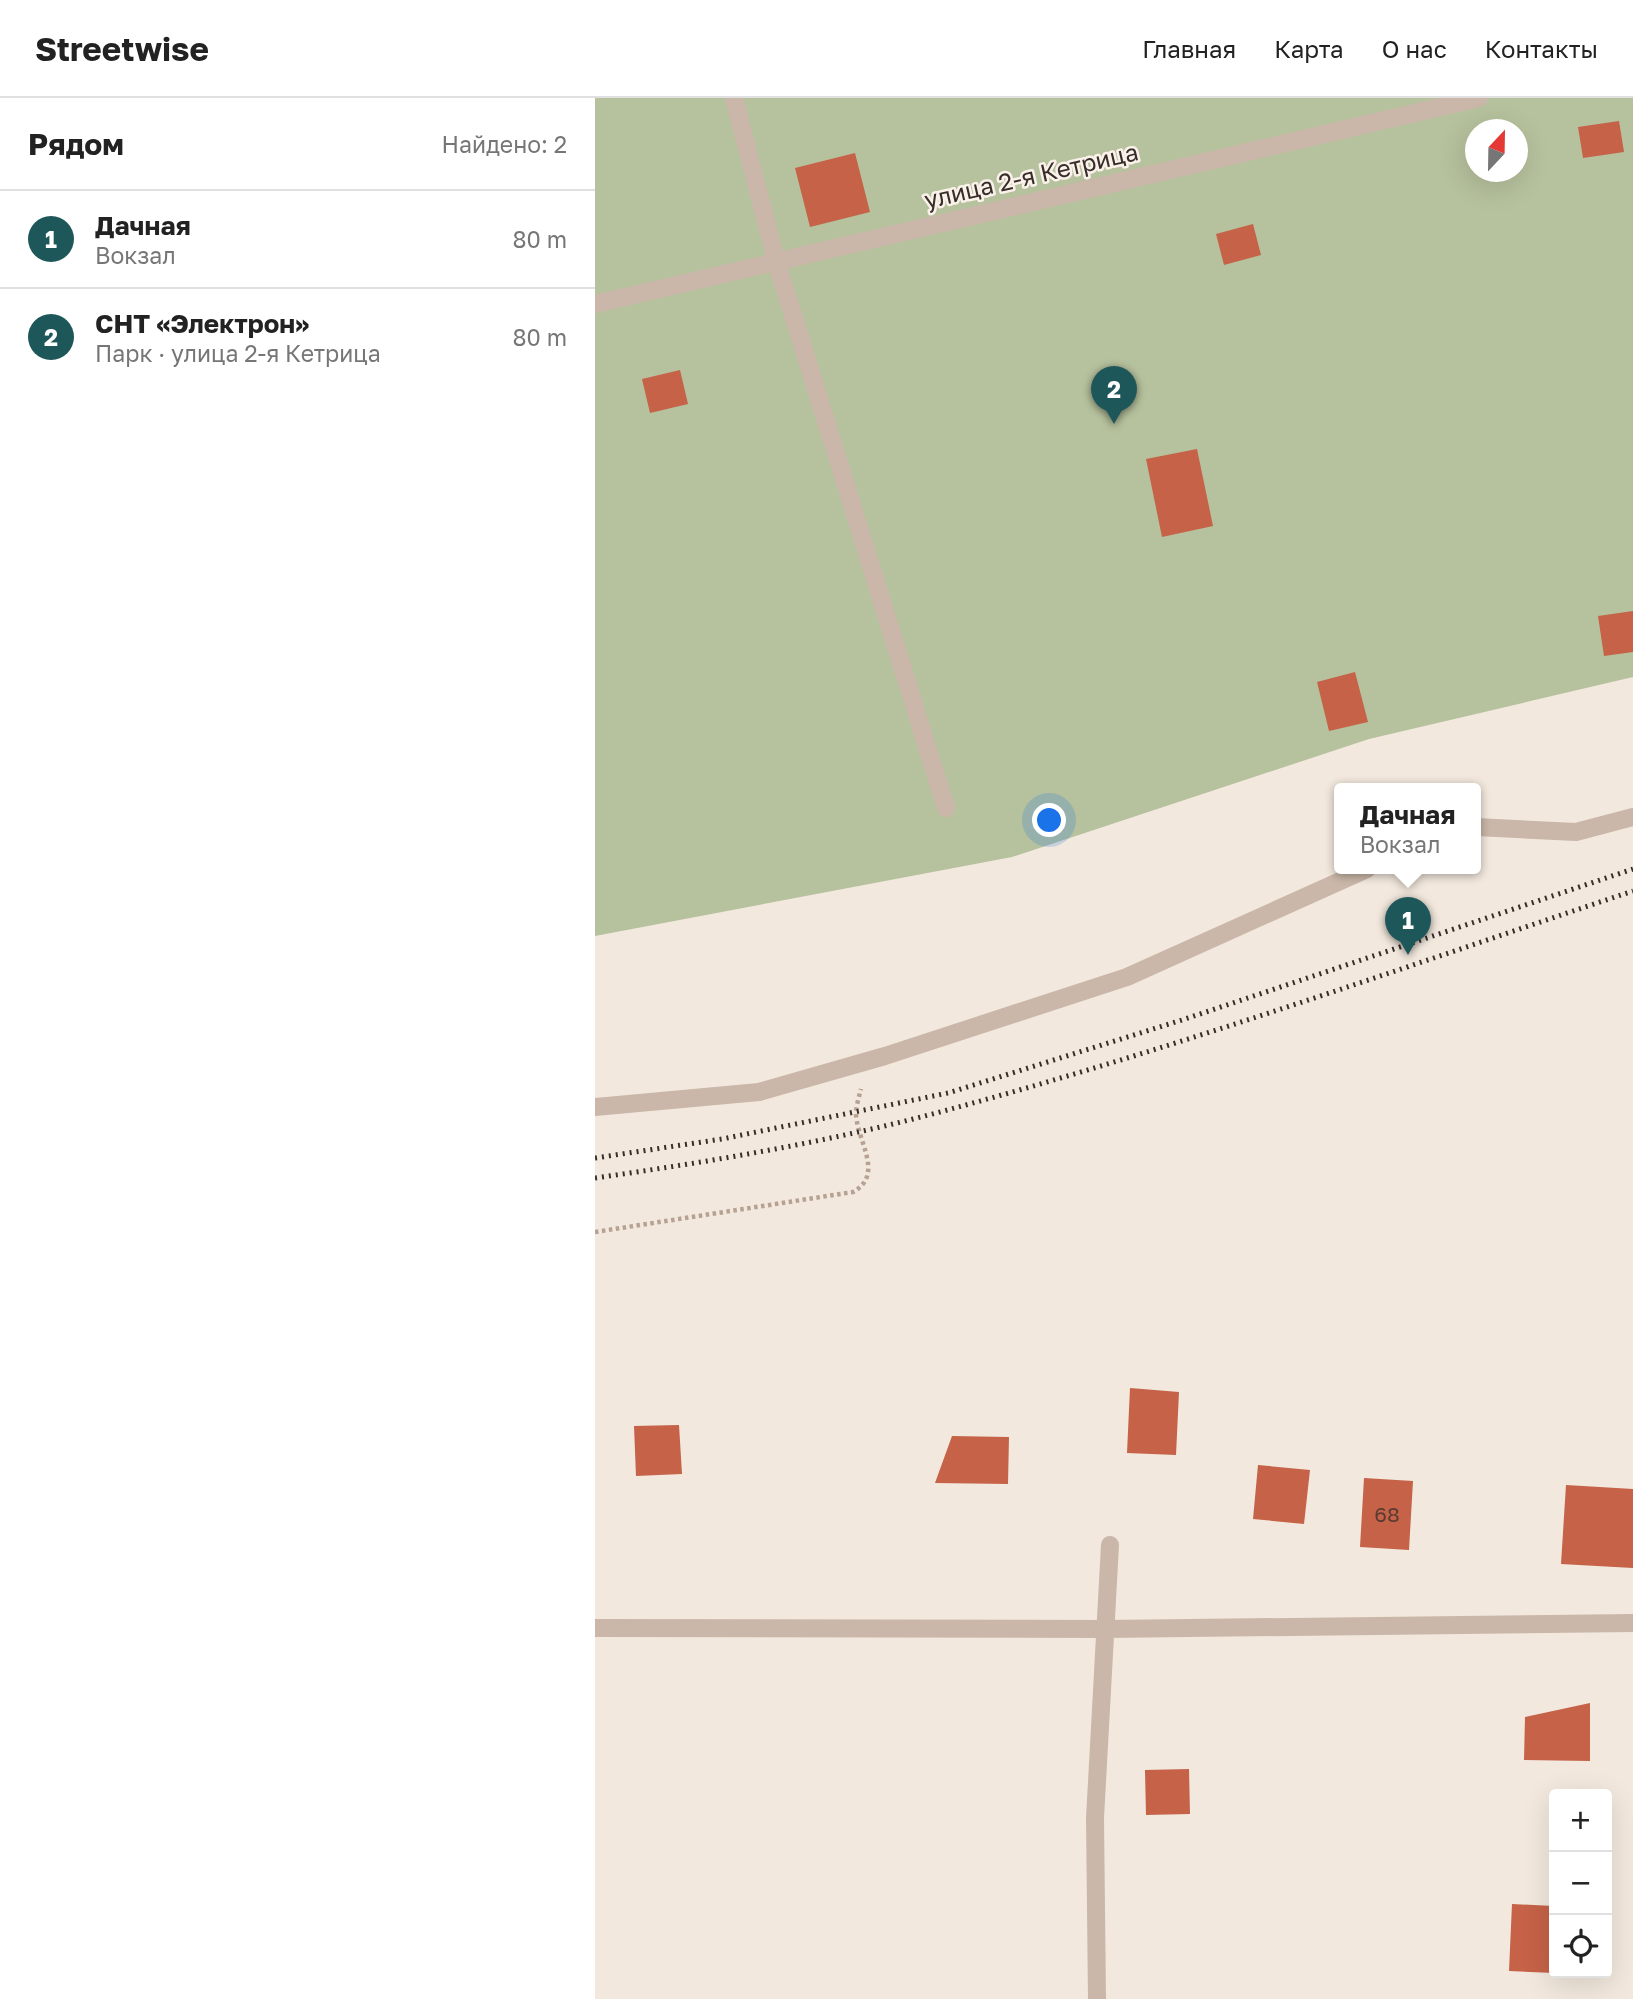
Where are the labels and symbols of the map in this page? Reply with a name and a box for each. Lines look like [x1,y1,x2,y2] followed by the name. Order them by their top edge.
[1465,119,1528,182] north arrow
[921,136,1141,214] street label: улица 2-я Кетрица
[1091,366,1137,424] pin: 2
[1032,803,1066,837] your location
[1385,897,1431,955] pin: 1
[1374,1501,1400,1527] house number: 68

